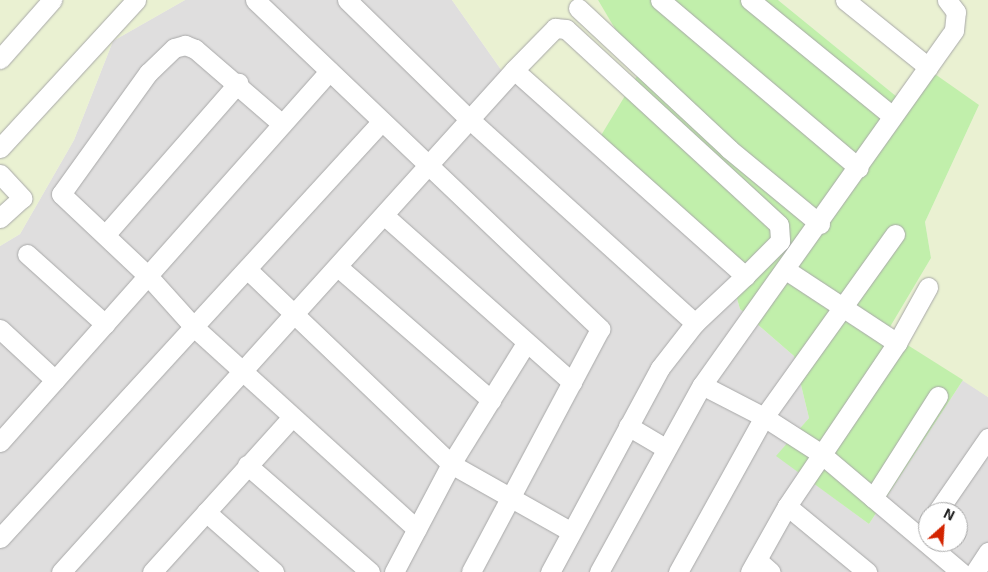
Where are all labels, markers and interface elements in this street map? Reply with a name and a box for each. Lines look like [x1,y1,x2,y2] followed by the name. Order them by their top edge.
[918,502,968,552] north arrow
[941,504,958,524] text: N

